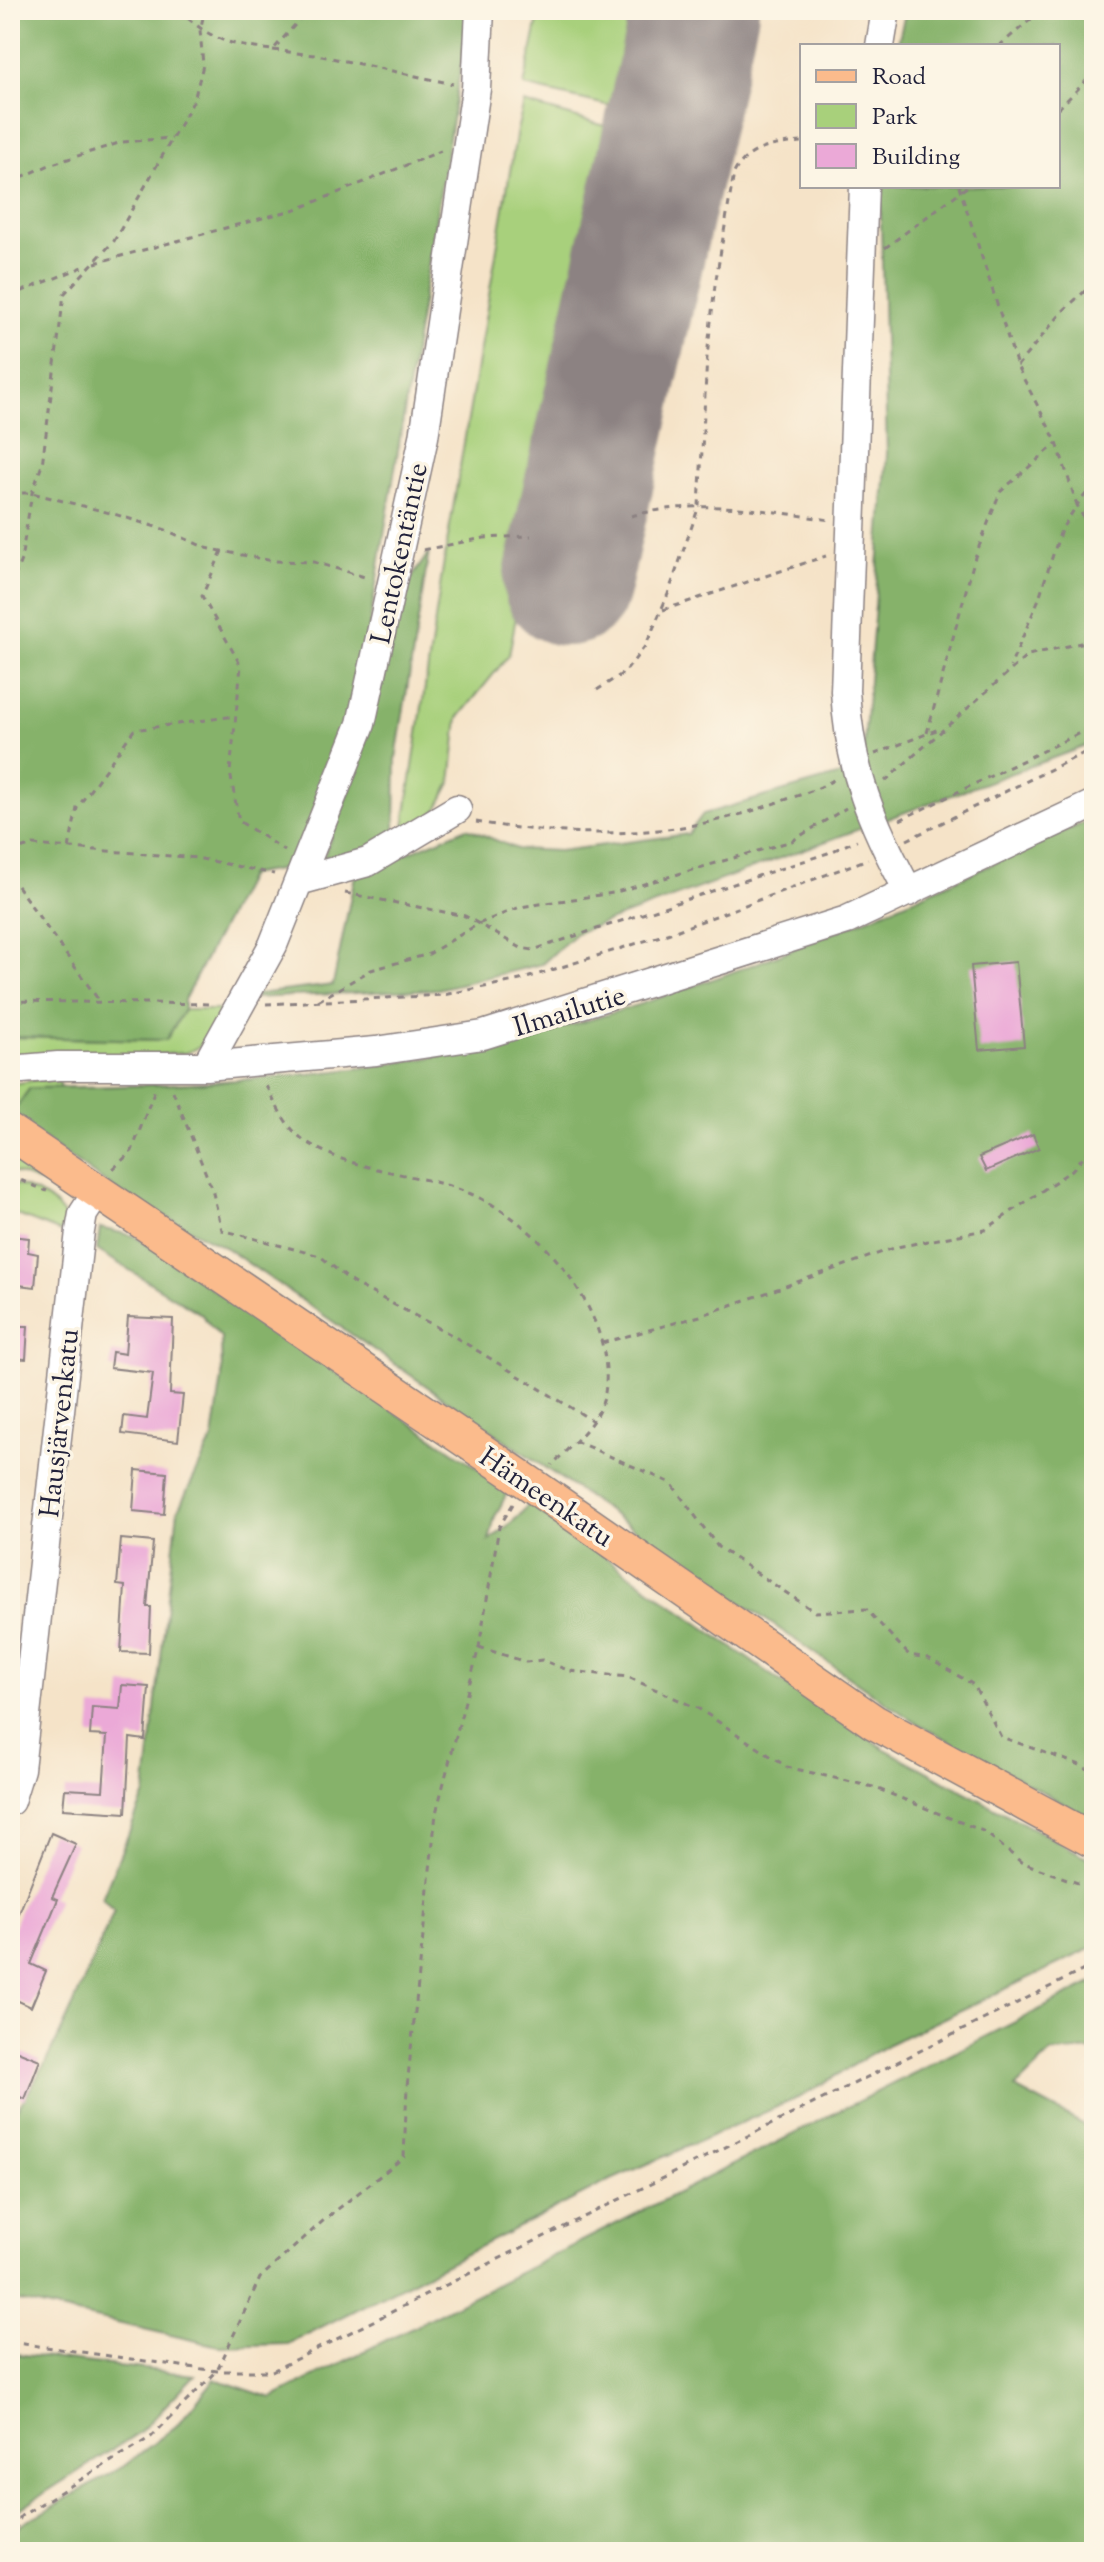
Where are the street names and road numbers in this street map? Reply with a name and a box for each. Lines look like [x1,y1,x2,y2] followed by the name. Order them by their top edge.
[362,459,440,648] street label: Lentokentäntie
[509,977,631,1049] street label: Ilmailutie
[31,1327,91,1520] street label: Hausjärvenkatu
[470,1439,620,1558] street label: Hämeenkatu

